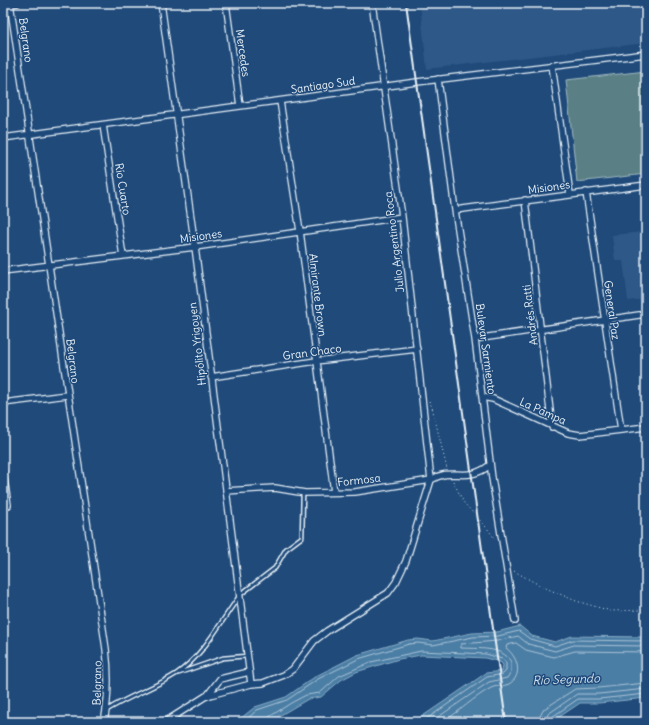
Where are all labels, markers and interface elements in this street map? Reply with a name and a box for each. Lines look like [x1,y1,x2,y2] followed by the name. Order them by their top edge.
[16,17,36,63] street label: Belgrano
[233,28,253,78] street label: Mercedes
[290,73,357,96] street label: Santiago Sud
[112,162,134,216] street label: Río Cuarto
[527,177,571,197] street label: Misiones
[381,191,407,293] street label: Julio Argentino Roca
[179,226,223,246] street label: Misiones
[306,253,330,337] street label: Almirante Brown
[601,279,623,341] street label: General Paz
[519,284,541,346] street label: Andrés Ratti
[185,302,209,386] street label: Hipólito Yrigoyen
[473,303,499,395] street label: Bulevar Sarmiento
[63,338,83,384] street label: Belgrano
[282,341,342,363] street label: Gran Chaco
[517,395,569,427] street label: La Pampa
[337,471,381,489] street label: Formosa
[90,660,104,706] street label: Belgrano
[532,670,601,688] water label: Río Segundo

